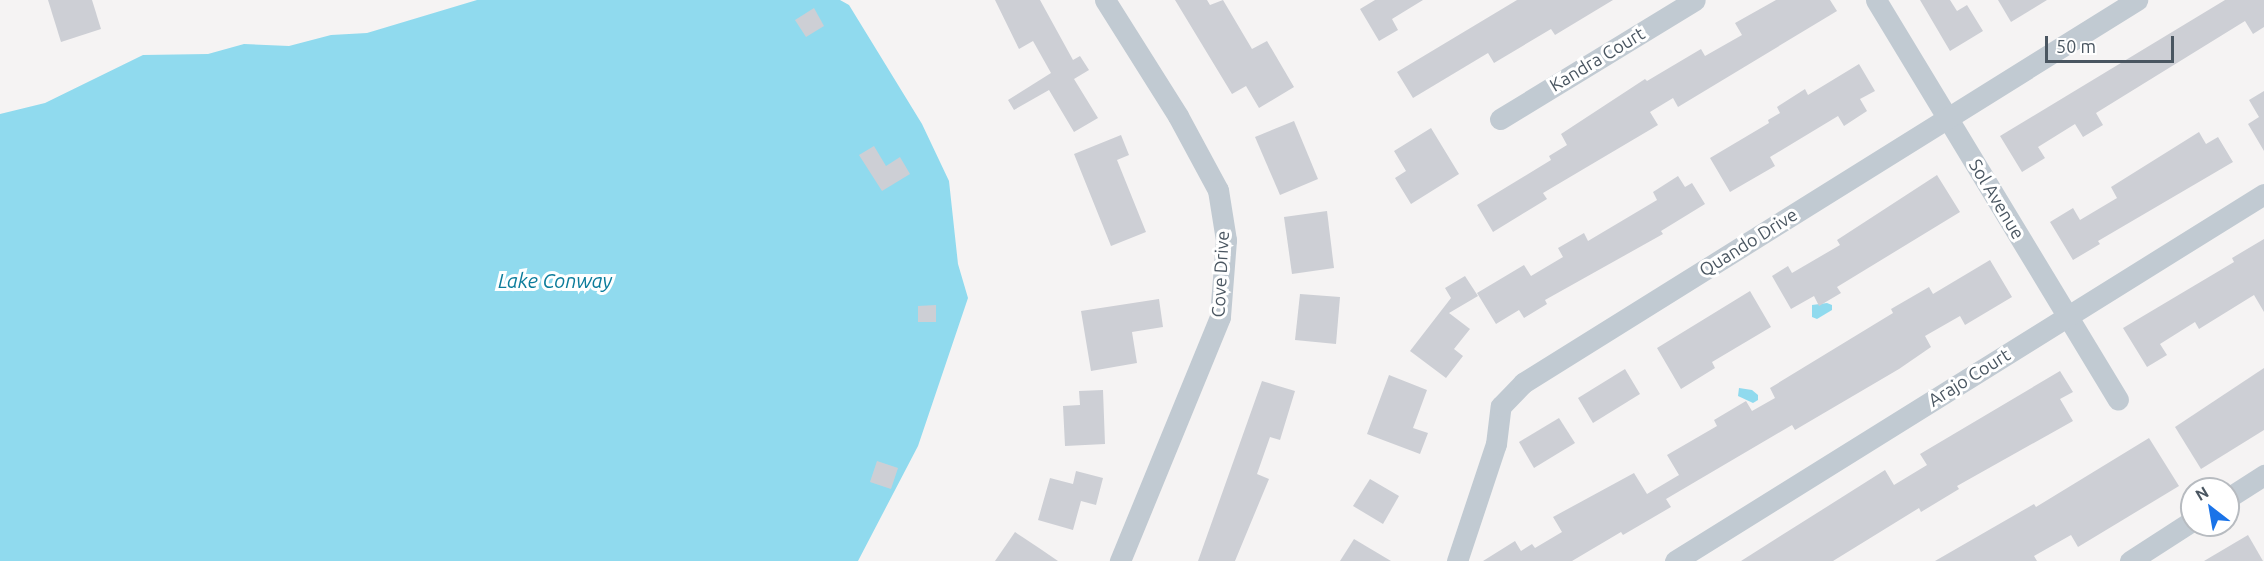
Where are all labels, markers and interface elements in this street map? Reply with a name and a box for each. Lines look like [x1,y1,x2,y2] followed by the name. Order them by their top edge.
[1546,22,1648,96] street label: Kandra Court
[2048,24,2177,62] scale bar
[2056,36,2096,56] text: 50 m
[1965,155,2029,243] street label: Sol Avenue
[1695,203,1801,281] street label: Quando Drive
[1207,230,1233,318] street label: Cove Drive
[498,268,612,292] water label: Lake Conway
[1924,343,2014,411] street label: Arajo Court
[2180,477,2240,537] north arrow
[2192,482,2212,504] text: N

